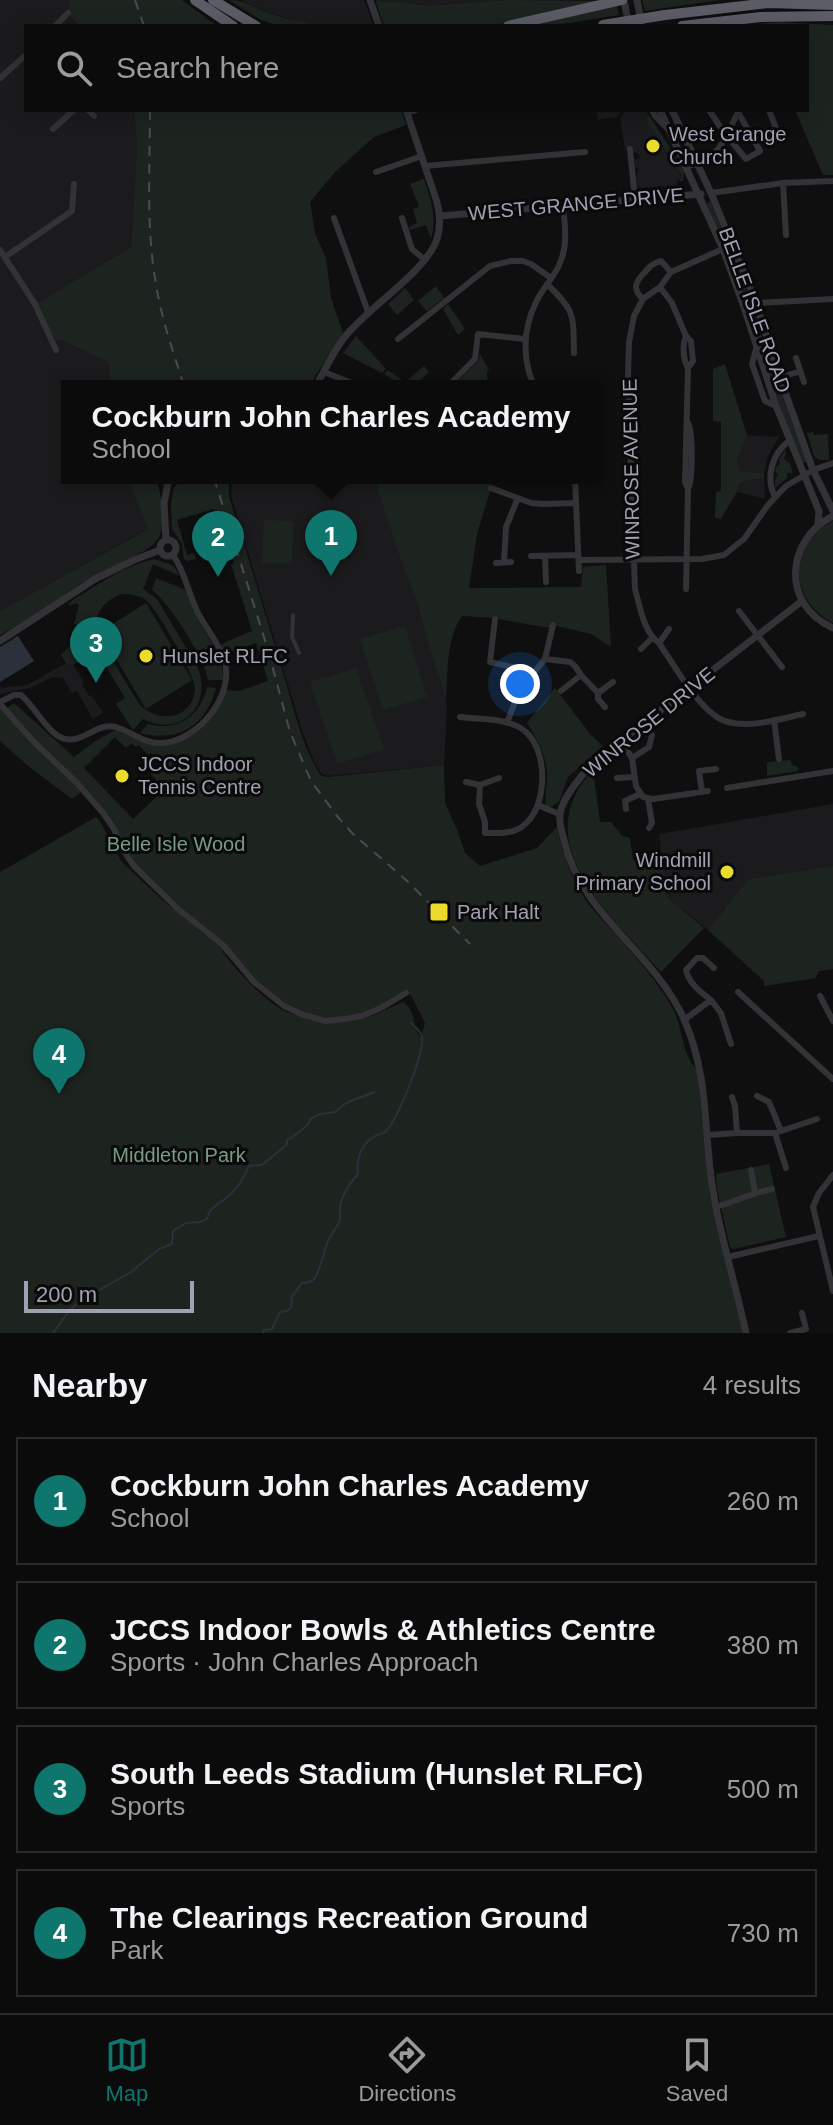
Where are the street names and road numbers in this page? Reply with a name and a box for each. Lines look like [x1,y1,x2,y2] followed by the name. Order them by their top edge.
[467,184,685,224] street label: WEST GRANGE DRIVE
[715,224,795,396] street label: BELLE ISLE ROAD
[618,378,644,560] street label: WINROSE AVENUE
[579,662,719,782] street label: WINROSE DRIVE

